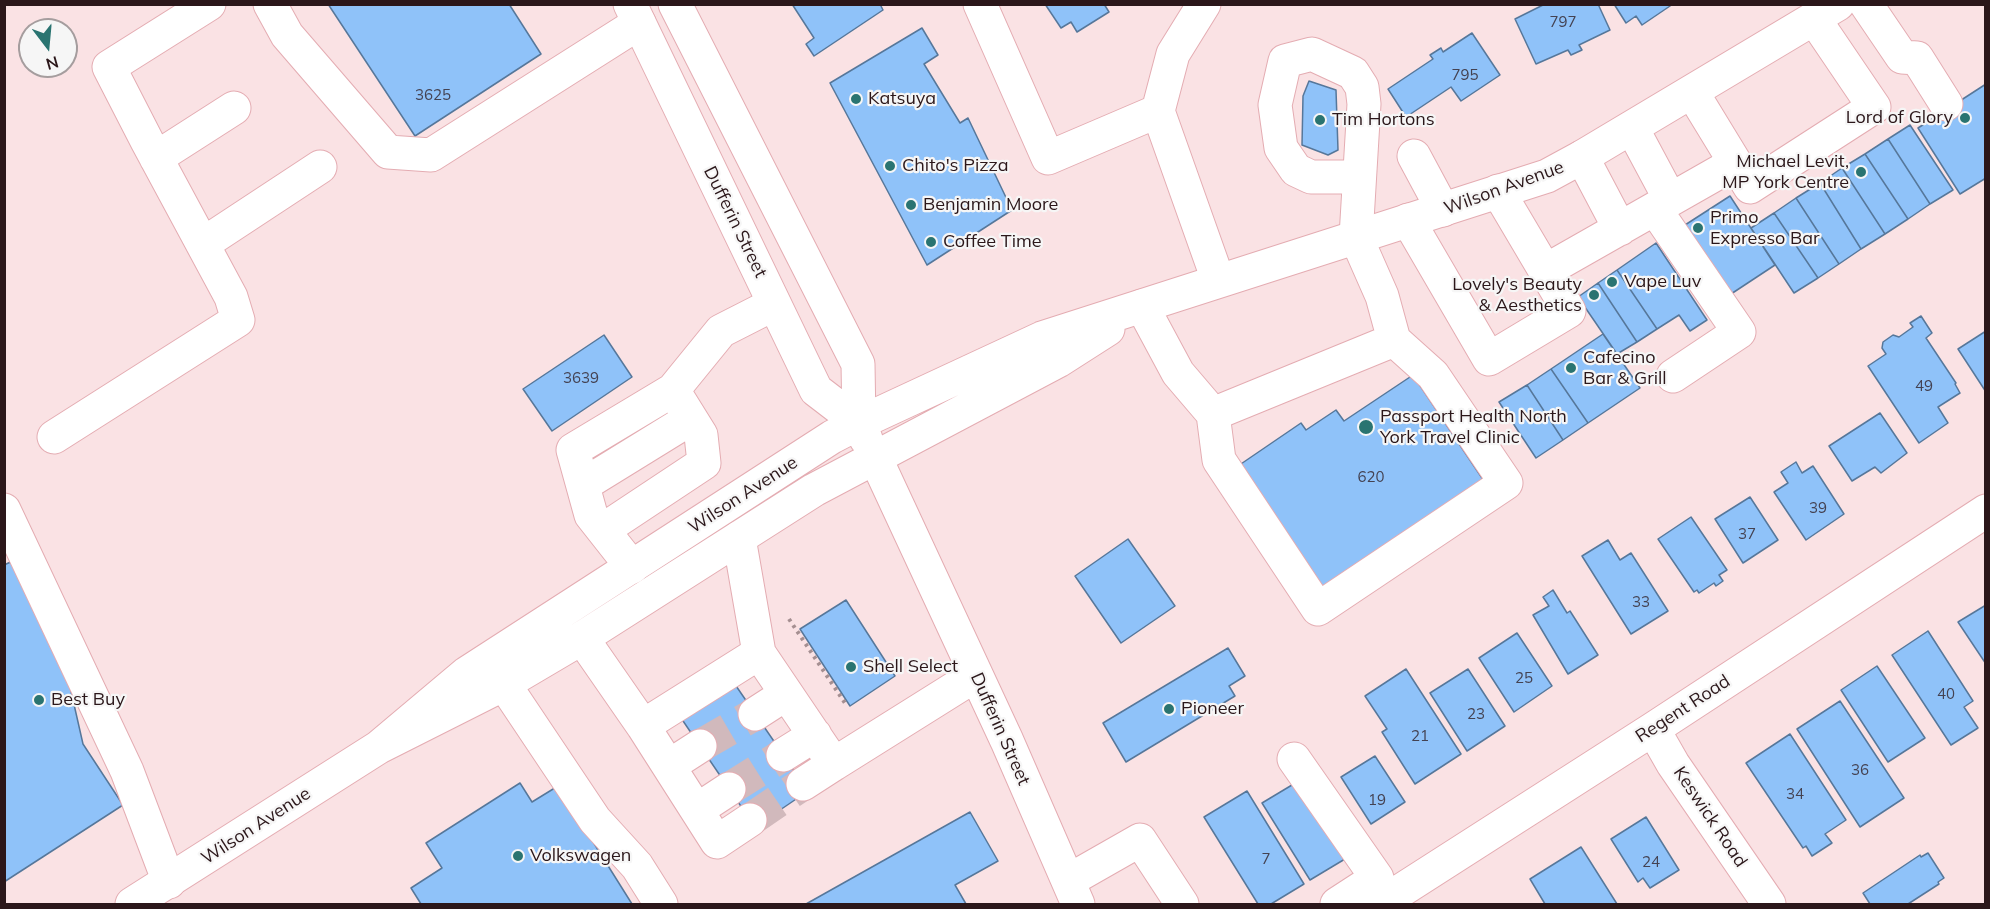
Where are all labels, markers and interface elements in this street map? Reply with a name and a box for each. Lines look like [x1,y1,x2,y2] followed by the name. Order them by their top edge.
[1550,13,1576,31] house number: 797
[18,18,78,78] north arrow
[44,52,61,75] text: N
[1452,66,1478,84] house number: 795
[415,86,451,104] house number: 3625
[868,88,936,110] place label: Katsuya
[849,92,863,106] marker: Katsuya
[1846,107,1953,129] place label: Lord of Glory
[1332,109,1435,131] place label: Tim Hortons
[1958,111,1972,125] marker: Lord of Glory
[1313,113,1327,127] marker: Tim Hortons
[1722,151,1849,194] place label: Michael Levit, MP York Centre
[902,155,1009,177] place label: Chito's Pizza
[1441,156,1567,220] street label: Wilson Avenue
[883,159,897,173] marker: Chito's Pizza
[699,163,771,281] street label: Dufferin Street
[1854,165,1868,179] marker: Michael Levit, MP York Centre
[923,194,1058,216] place label: Benjamin Moore
[904,198,918,212] marker: Benjamin Moore
[1710,207,1820,250] place label: Primo Expresso Bar
[1691,221,1705,235] marker: Primo Expresso Bar
[943,231,1042,253] place label: Coffee Time
[924,235,938,249] marker: Coffee Time
[1624,271,1701,293] place label: Vape Luv
[1452,274,1582,316] place label: Lovely's Beauty & Aesthetics
[1605,275,1619,289] marker: Vape Luv
[1587,288,1601,302] marker: Lovely's Beauty & Aesthetics
[1583,347,1667,389] place label: Cafecino Bar & Grill
[1564,361,1578,375] marker: Cafecino Bar & Grill
[563,369,599,387] house number: 3639
[1915,377,1933,395] house number: 49
[1380,406,1567,448] place label: Passport Health North York Travel Clinic
[1357,418,1375,436] marker: Passport Health North York Travel Clinic
[684,452,802,538] street label: Wilson Avenue
[1358,468,1384,486] house number: 620
[1809,499,1827,517] house number: 39
[1738,525,1756,543] house number: 37
[1632,593,1650,611] house number: 33
[863,656,958,678] place label: Shell Select
[844,660,858,674] marker: Shell Select
[966,669,1034,789] street label: Dufferin Street
[1515,669,1533,687] house number: 25
[1632,670,1734,748] street label: Regent Road
[1937,685,1955,703] house number: 40
[51,689,125,711] place label: Best Buy
[32,693,46,707] marker: Best Buy
[1181,698,1244,720] place label: Pioneer
[1162,702,1176,716] marker: Pioneer
[1467,705,1485,723] house number: 23
[1411,727,1429,745] house number: 21
[1851,761,1869,779] house number: 36
[1668,763,1752,871] street label: Keswick Road
[197,783,315,869] street label: Wilson Avenue
[1786,785,1804,803] house number: 34
[1368,791,1386,809] house number: 19
[530,845,631,867] place label: Volkswagen
[511,849,525,863] marker: Volkswagen
[1262,850,1270,868] house number: 7
[1642,853,1660,871] house number: 24

